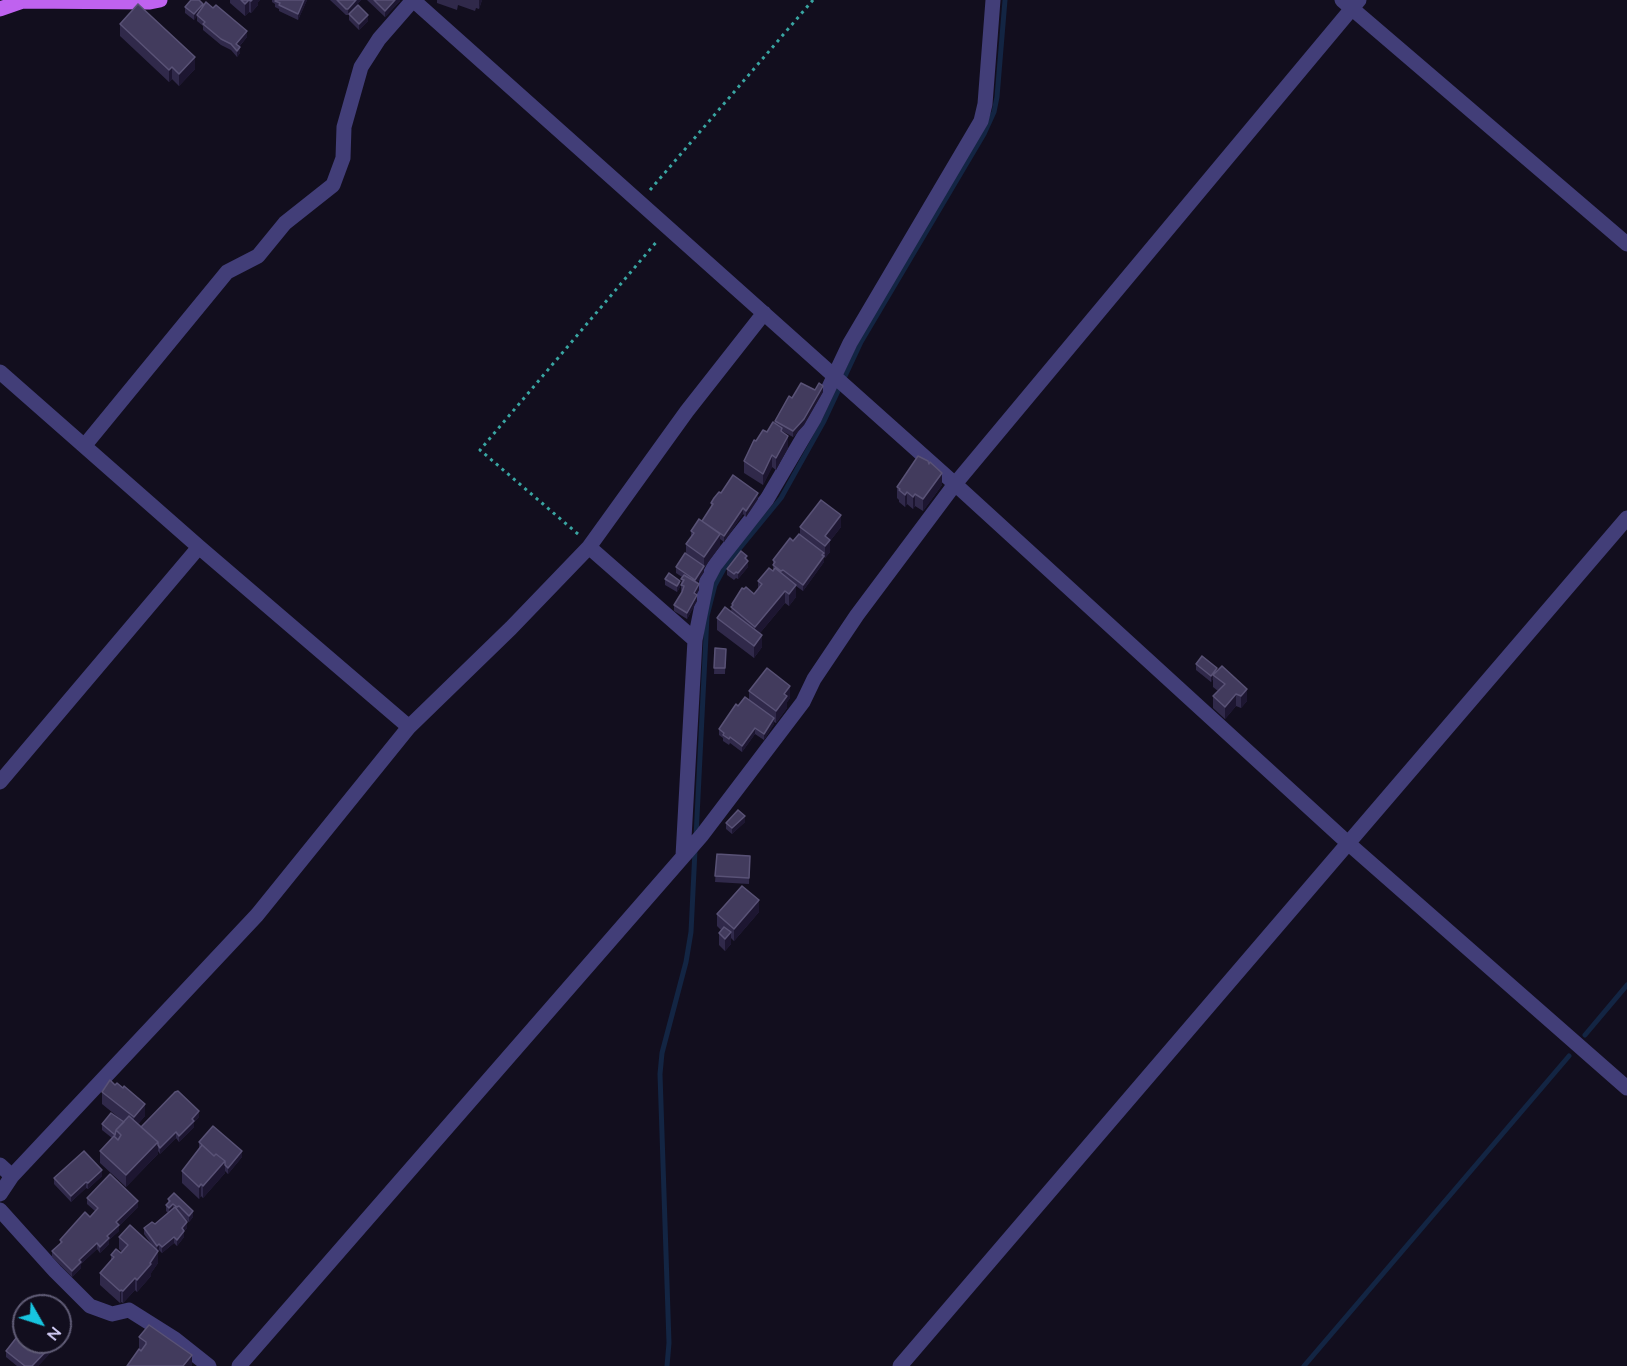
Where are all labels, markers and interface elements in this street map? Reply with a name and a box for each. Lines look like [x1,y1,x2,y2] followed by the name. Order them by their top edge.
[12,1294,72,1354] north arrow
[44,1324,66,1345] text: N

